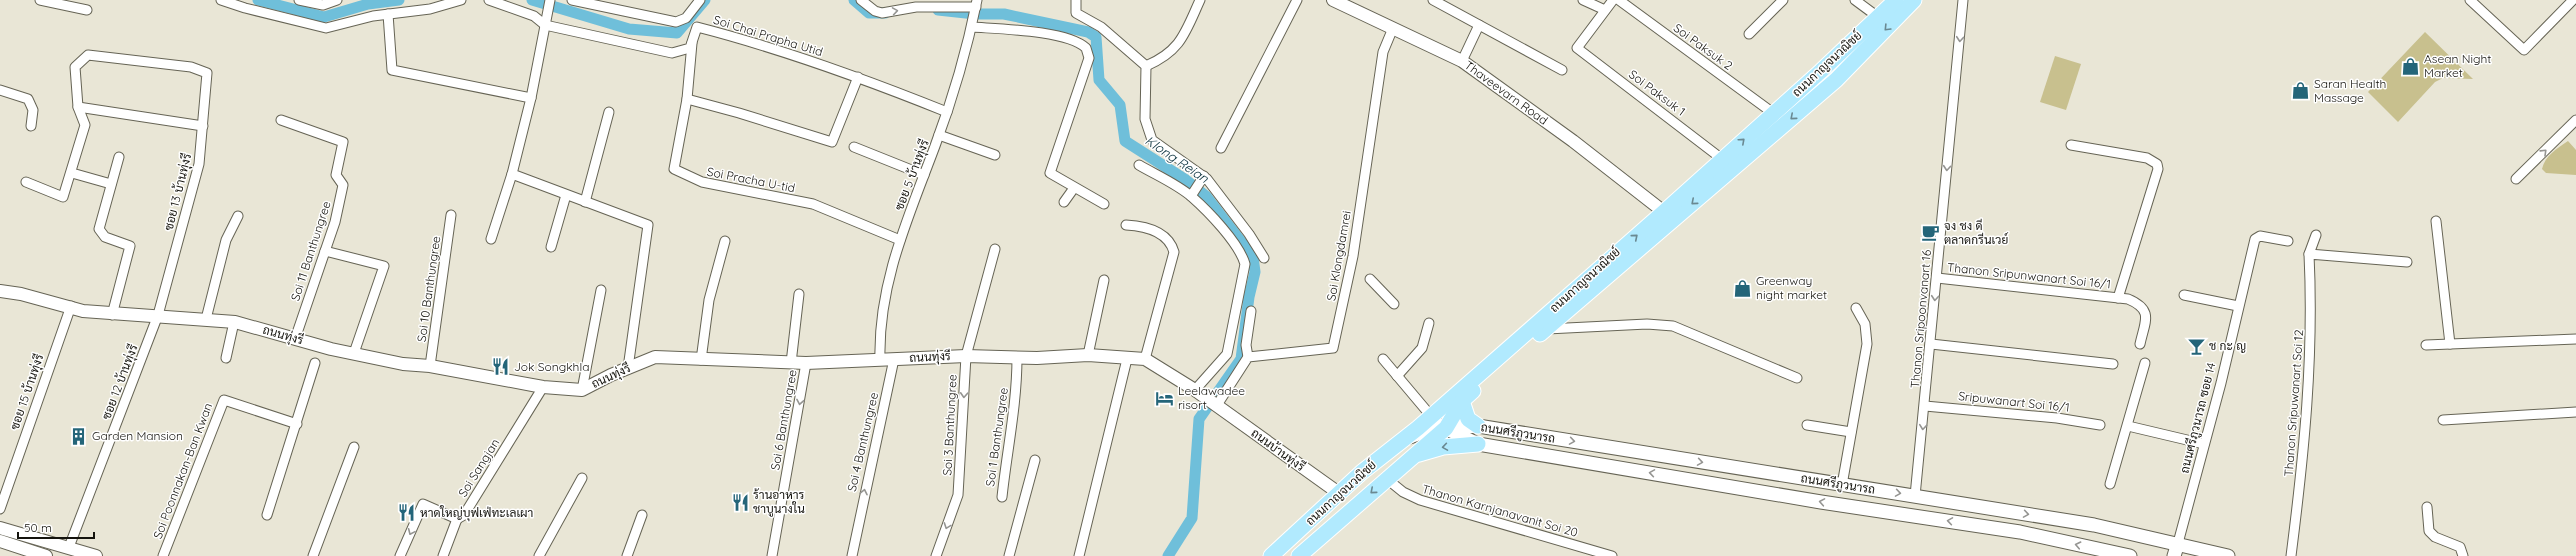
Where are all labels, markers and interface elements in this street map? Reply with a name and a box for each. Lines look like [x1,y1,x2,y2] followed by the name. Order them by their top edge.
[892,7,898,16] one-way arrow
[712,12,825,59] street label: Soi Chai Prapha Utid
[1671,20,1736,73] street label: Soi Paksuk 2
[1884,23,1892,31] one-way arrow
[1789,28,1865,100] street label: ถนนกาญจนวณิชย์
[1955,36,1964,42] one-way arrow
[2424,51,2491,80] place label: Asean Night Market
[2401,56,2421,76] shop icon: Asean Night Market
[1462,57,1551,128] street label: Thaveevarn Road
[1626,66,1689,119] street label: Soi Paksuk 1
[2314,76,2386,105] place label: Saran Health Massage
[2291,81,2311,101] shop icon: Saran Health Massage
[1790,113,1797,120] one-way arrow
[1142,132,1212,186] water label: Klong Reian
[891,137,934,213] street label: ซอย 5 บ้านทุ่งรี
[1737,138,1745,145] one-way arrow
[2539,149,2547,157] one-way arrow
[161,152,196,232] street label: ซอย 13 บ้านทุ่งรี
[706,164,796,195] street label: Soi Pracha U-tid
[1943,165,1952,171] one-way arrow
[1691,197,1698,204] one-way arrow
[287,199,334,303] street label: Soi 11 Banthungree
[1323,210,1354,302] street label: Soi Klongdamrei
[1944,218,2008,247] place label: จง ชง ดี ตลาดกรีนเวย์
[1921,223,1941,243] cafe icon: จง ชง ดี ตลาดกรีนเวย์
[1630,234,1637,241] one-way arrow
[414,235,443,343] street label: Soi 10 Banthungree
[1546,244,1623,315] street label: ถนนกาญจนวณิชย์
[1907,249,1934,389] street label: Thanon Sripoonvanart 16
[1946,259,2112,292] street label: Thanon Sripunwanart Soi 16/1
[1756,273,1827,302] place label: Greenway night market
[1733,278,1753,298] shop icon: Greenway night market
[1930,295,1939,301] one-way arrow
[261,322,305,349] street label: ถนนทุ่งรี
[2281,329,2306,477] street label: Thanon Sripuwanart Soi 12
[2186,336,2206,356] bar icon: ช กะ ญ
[2209,338,2246,353] place label: ช กะ ญ
[98,342,143,422] street label: ซอย 12 บ้านทุ่งรี
[909,348,951,367] street label: ถนนทุ่งรี
[7,352,48,432] street label: ซอย 15 บ้านทุ่งรี
[491,357,511,377] restaurant icon: Jok Songkhla
[514,359,589,374] place label: Jok Songkhla
[589,360,634,393] street label: ถนนทุ่งรี
[2177,361,2219,475] street label: ถนนศรีภูวนารถ ซอย 14
[767,368,800,471] street label: Soi 6 Banthungree
[939,374,960,476] street label: Soi 3 Banthungree
[1178,383,1245,412] place label: Leelawadee risort
[982,386,1011,487] street label: Soi 1 Banthungree
[1155,388,1175,408] hotel icon: Leelawadee risort
[1958,388,2071,415] street label: Sripuwanart Soi 16/1
[844,391,881,493] street label: Soi 4 Banthungree
[960,392,968,398] one-way arrow
[796,399,805,405] one-way arrow
[150,401,215,541] street label: Soi Poonnakan-Ban Kwan
[1480,419,1556,447] street label: ถนนศรีภูวนารถ
[1918,424,1927,430] one-way arrow
[1247,425,1308,476] street label: ถนนบ้านทุ่งรี
[69,426,89,446] building icon: Garden Mansion
[92,428,183,443] place label: Garden Mansion
[455,436,502,500] street label: Soi Sangjan
[1569,436,1575,445] one-way arrow
[1442,442,1448,451] one-way arrow
[1302,457,1379,528] street label: ถนนกาญจนวณิชย์
[1697,457,1703,466] one-way arrow
[1649,469,1655,478] one-way arrow
[1800,470,1876,498] street label: ถนนศรีภูวนารถ
[1421,481,1580,540] street label: Thanon Karnjanavanit Soi 20
[1370,486,1378,493] one-way arrow
[753,487,805,517] place label: ร้านอาหาร ชาบูนางใน
[1895,488,1901,497] one-way arrow
[860,489,868,495] one-way arrow
[730,492,750,512] restaurant icon: ร้านอาหาร ชาบูนางใน
[1818,498,1825,507] one-way arrow
[397,503,417,523] restaurant icon: หาดใหญ่บุฟเฟ่ทะเลเผา
[420,505,533,522] place label: หาดใหญ่บุฟเฟ่ทะเลเผา
[2023,509,2029,518] one-way arrow
[18,514,94,540] scale bar
[1947,517,1953,526] one-way arrow
[24,520,52,535] text: 50 m
[944,522,952,529] one-way arrow
[408,527,416,535] one-way arrow
[2075,541,2081,549] one-way arrow

